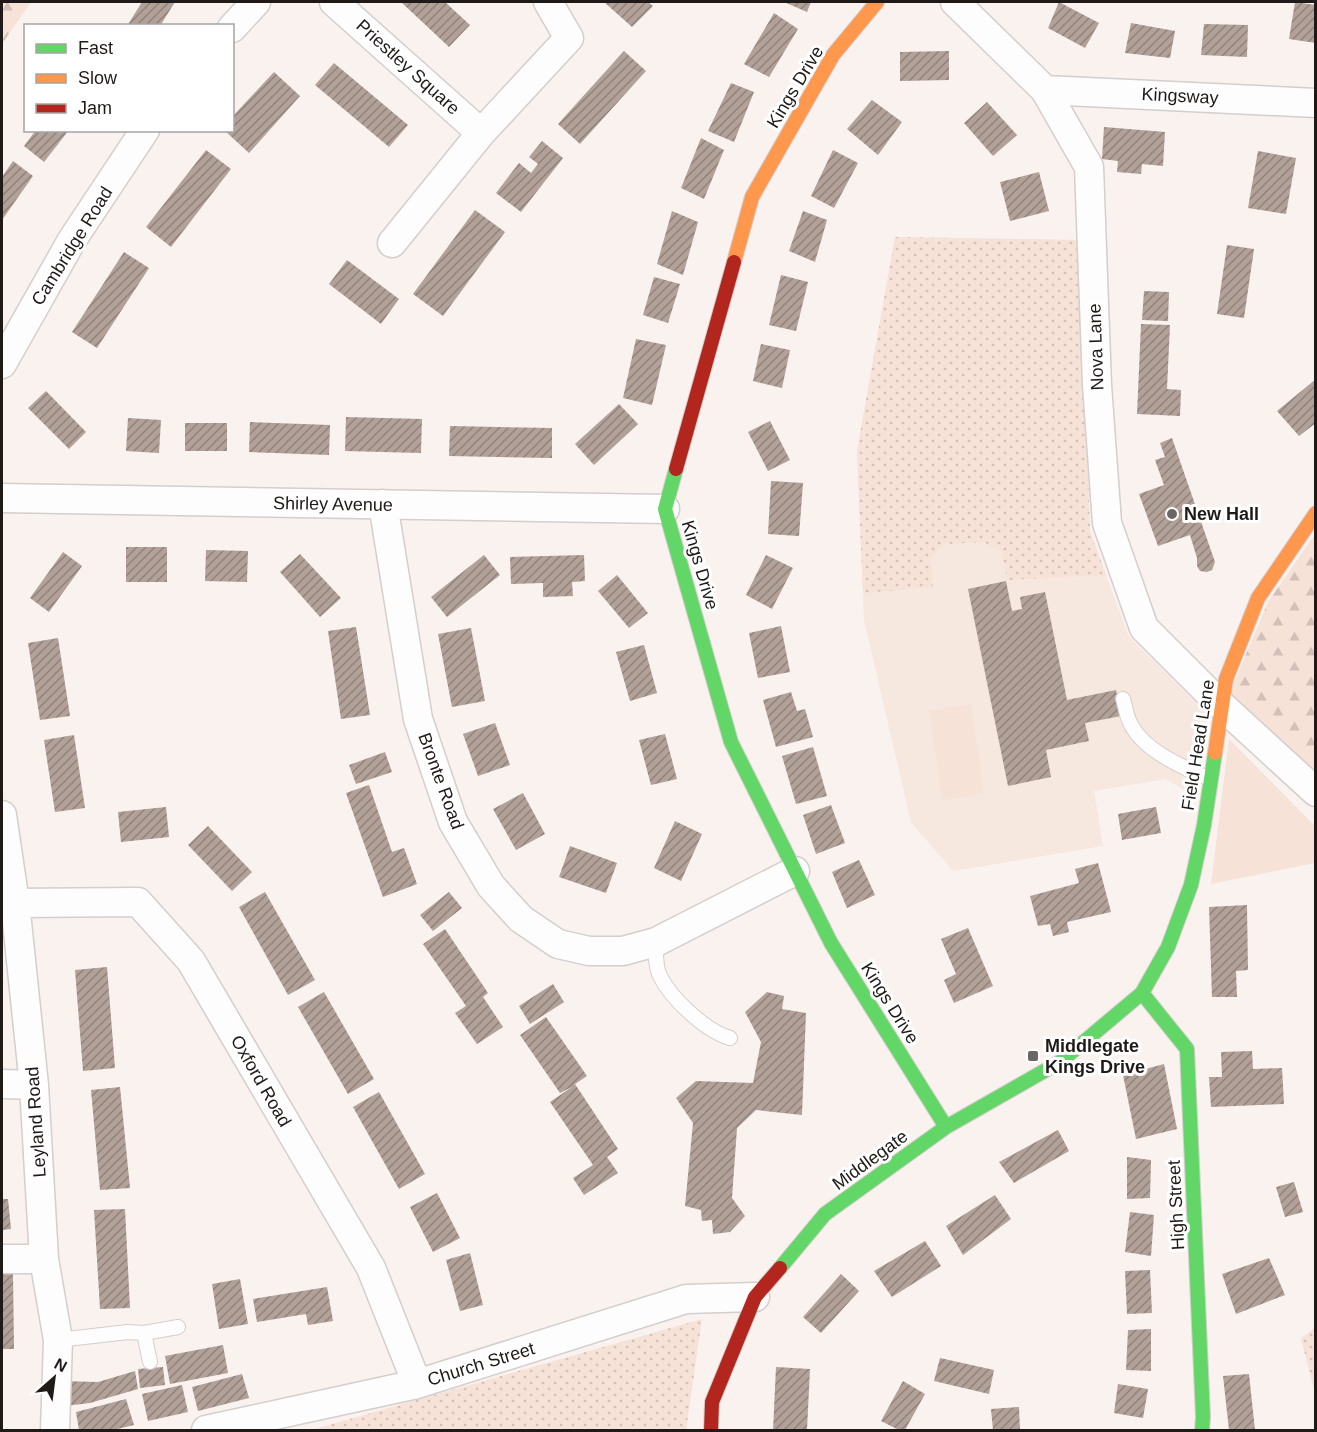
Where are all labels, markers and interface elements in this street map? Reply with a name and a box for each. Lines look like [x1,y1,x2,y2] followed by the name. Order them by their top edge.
[352,15,464,119] street label: Priestley Square
[24,24,234,132] legend
[78,38,113,58] text: Fast
[763,42,827,132] street label: Kings Drive
[78,68,118,88] text: Slow
[1141,84,1219,108] street label: Kingsway
[78,98,112,118] text: Jam
[27,183,117,309] street label: Cambridge Road
[1084,303,1108,391] street label: Nova Lane
[273,493,393,515] street label: Shirley Avenue
[1184,504,1259,524] place label: New Hall
[1165,507,1179,521] marker: New Hall
[678,518,722,612] street label: Kings Drive
[1178,678,1218,812] street label: Field Head Lane
[414,730,468,832] street label: Bronte Road
[857,959,923,1047] street label: Kings Drive
[227,1032,295,1130] street label: Oxford Road
[1045,1036,1145,1077] place label: Middlegate Kings Drive
[1026,1049,1040,1063] marker: Middlegate Kings Drive
[22,1066,50,1178] street label: Leyland Road
[829,1126,911,1194] street label: Middlegate
[1164,1160,1188,1250] street label: High Street
[425,1338,537,1390] street label: Church Street
[24,1348,84,1408] north arrow
[52,1355,70,1375] text: N

